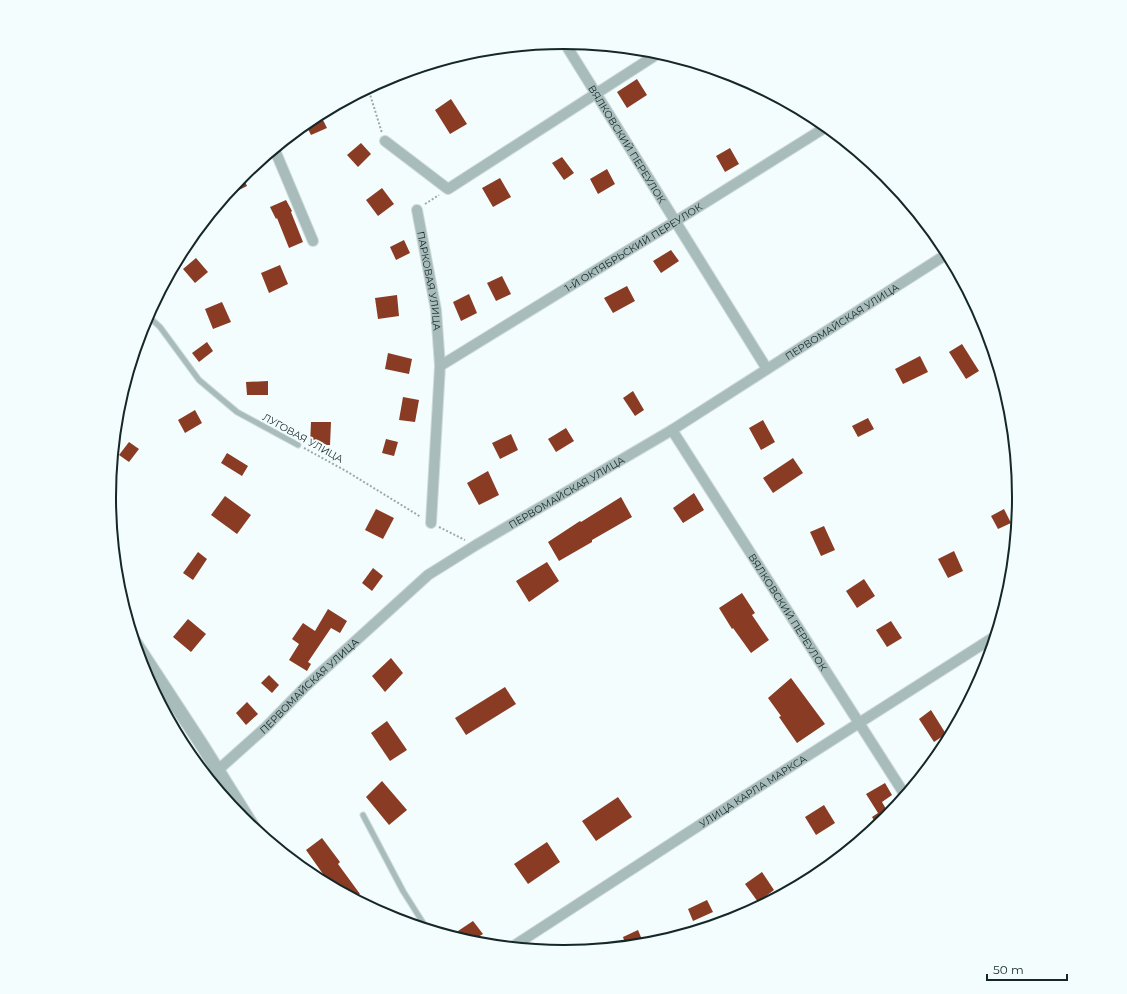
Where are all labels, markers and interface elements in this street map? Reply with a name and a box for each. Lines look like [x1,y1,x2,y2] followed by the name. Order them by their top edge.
[586,82,669,205] street label: ВЯЛКОВСКИЙ ПЕРЕУЛОК
[562,200,705,294] street label: 1-Й ОКТЯБРЬСКИЙ ПЕРЕУЛОК
[415,230,444,332] street label: ПАРКОВАЯ УЛИЦА
[782,280,902,363] street label: ПЕРВОМАЙСКАЯ УЛИЦА
[260,410,346,466] street label: ЛУГОВАЯ УЛИЦА
[506,453,627,531] street label: ПЕРВОМАЙСКАЯ УЛИЦА
[746,551,830,673] street label: ВЯЛКОВСКИЙ ПЕРЕУЛОК
[257,635,361,736] street label: ПЕРВОМАЙСКАЯ УЛИЦА
[697,751,809,830] street label: УЛИЦА КАРЛА МАРКСА
[987,956,1067,982] scale bar
[993,962,1024,977] text: 50 m

